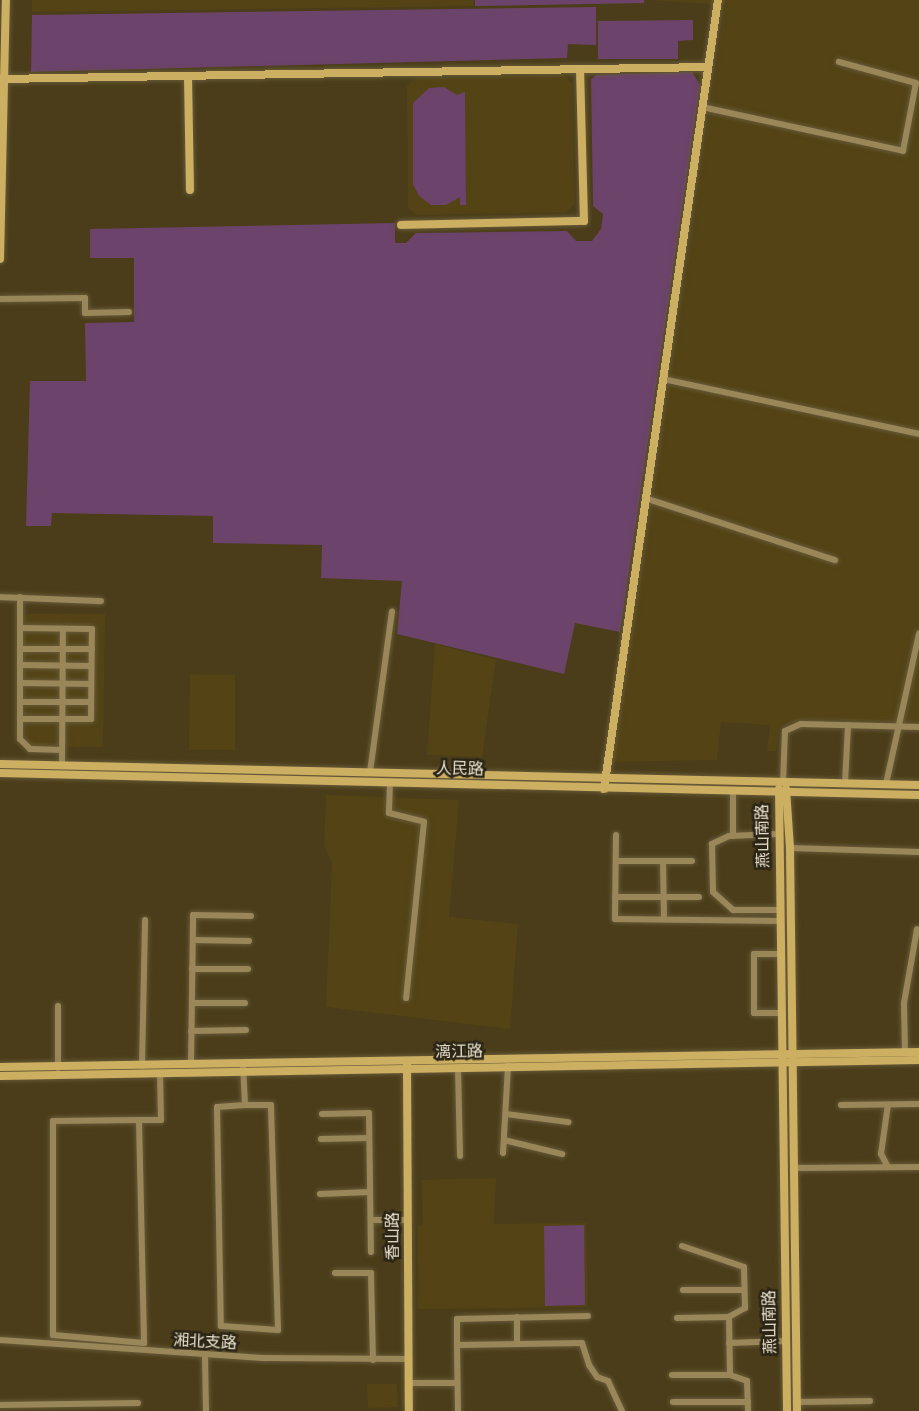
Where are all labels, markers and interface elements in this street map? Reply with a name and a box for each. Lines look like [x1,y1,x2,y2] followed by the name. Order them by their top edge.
[436,759,484,779] street label: 人民路
[753,804,773,868] street label: 燕山南路
[435,1042,483,1062] street label: 漓江路
[383,1212,403,1260] street label: 香山路
[760,1290,780,1354] street label: 燕山南路
[173,1331,237,1353] street label: 湘北支路

